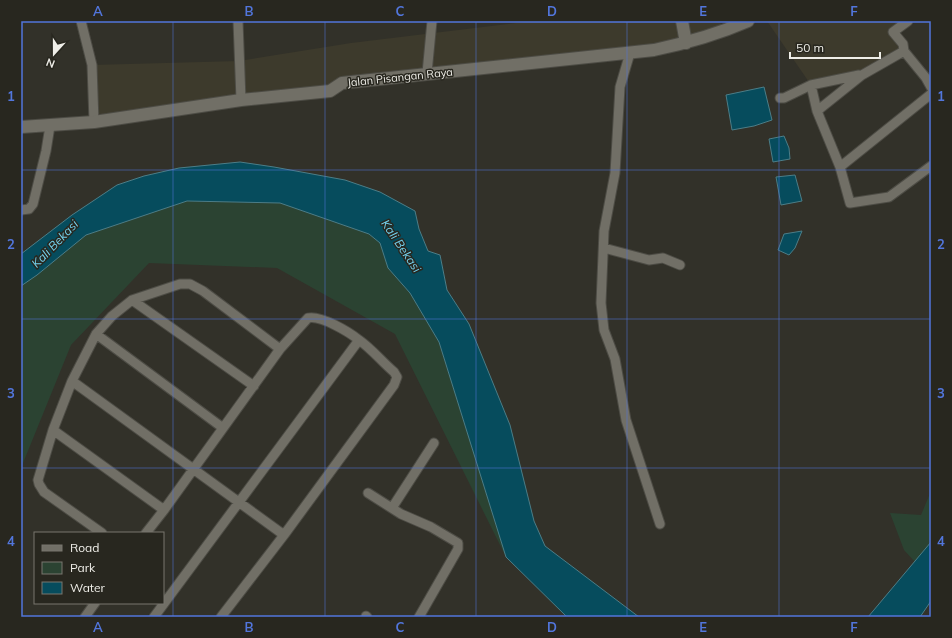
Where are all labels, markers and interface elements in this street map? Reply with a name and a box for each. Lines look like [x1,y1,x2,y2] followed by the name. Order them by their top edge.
[93,3,103,19] text: A
[245,3,254,19] text: B
[396,3,405,19] text: C
[547,3,557,19] text: D
[699,3,707,19] text: E
[850,3,858,19] text: F
[34,34,74,74] north arrow
[790,34,880,60] scale bar
[796,40,824,55] text: 50 m
[44,55,57,71] text: N
[347,64,453,90] street label: Jalan Pisangan Raya
[7,88,15,104] text: 1
[937,88,945,104] text: 1
[378,216,425,275] water label: Kali Bekasi
[28,217,81,271] water label: Kali Bekasi
[7,236,15,252] text: 2
[937,236,945,252] text: 2
[7,385,15,401] text: 3
[937,385,945,401] text: 3
[34,532,164,604] legend
[7,533,15,549] text: 4
[937,533,945,549] text: 4
[70,540,99,555] text: Road
[70,560,96,575] text: Park
[70,580,106,595] text: Water
[93,619,103,635] text: A
[245,619,254,635] text: B
[396,619,405,635] text: C
[547,619,557,635] text: D
[699,619,707,635] text: E
[850,619,858,635] text: F

